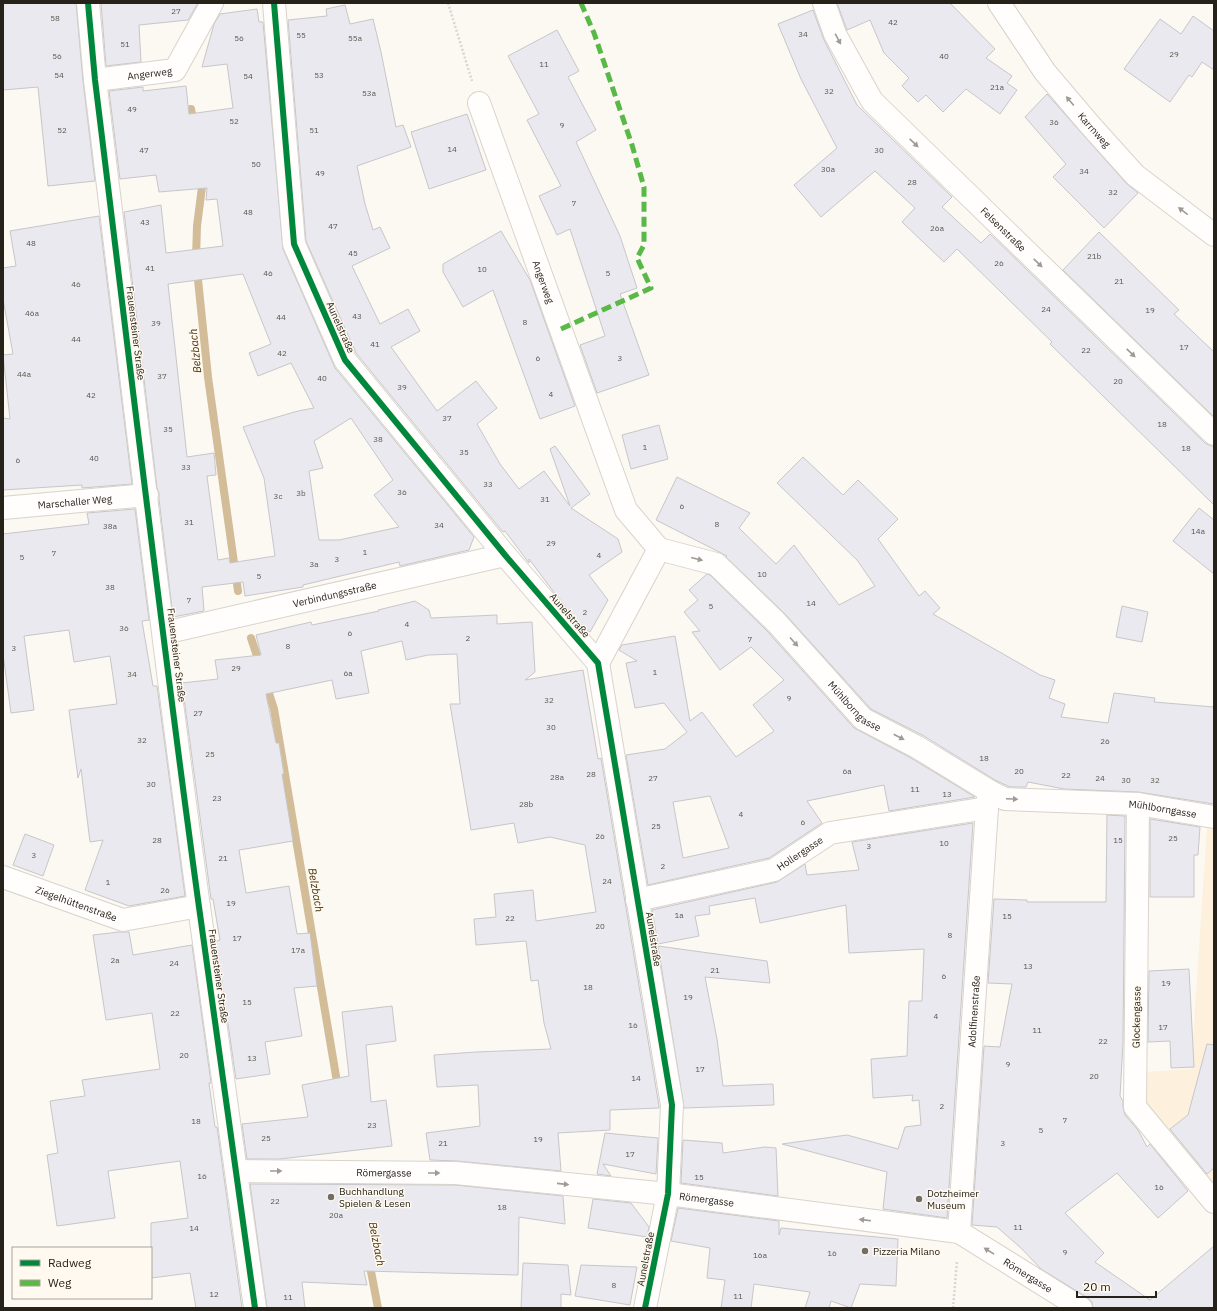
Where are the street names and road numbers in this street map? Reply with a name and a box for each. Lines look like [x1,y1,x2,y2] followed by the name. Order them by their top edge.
[127,64,173,83] street label: Angerweg
[1075,110,1114,151] street label: Karrnweg
[978,204,1029,255] street label: Felsenstraße
[529,259,557,306] street label: Angerweg
[123,285,148,381] street label: Frauensteiner Straße
[323,299,358,356] street label: Aunelstraße
[37,492,113,512] street label: Marschaller Weg
[292,578,378,610] street label: Verbindungsstraße
[547,590,593,641] street label: Aunelstraße
[164,607,189,703] street label: Frauensteiner Straße
[825,678,884,735] street label: Mühlborngasse
[1128,798,1198,821] street label: Mühlborngasse
[774,833,826,873] street label: Hollergasse
[34,883,119,925] street label: Ziegelhüttenstraße
[643,911,664,968] street label: Aunelstraße
[205,928,232,1024] street label: Frauensteiner Straße
[965,974,983,1048] street label: Adolfinenstraße
[1129,985,1144,1048] street label: Glockengasse
[356,1166,412,1180] street label: Römergasse
[678,1190,735,1210] street label: Römergasse
[634,1230,657,1287] street label: Aunelstraße
[1001,1255,1055,1296] street label: Römergasse

